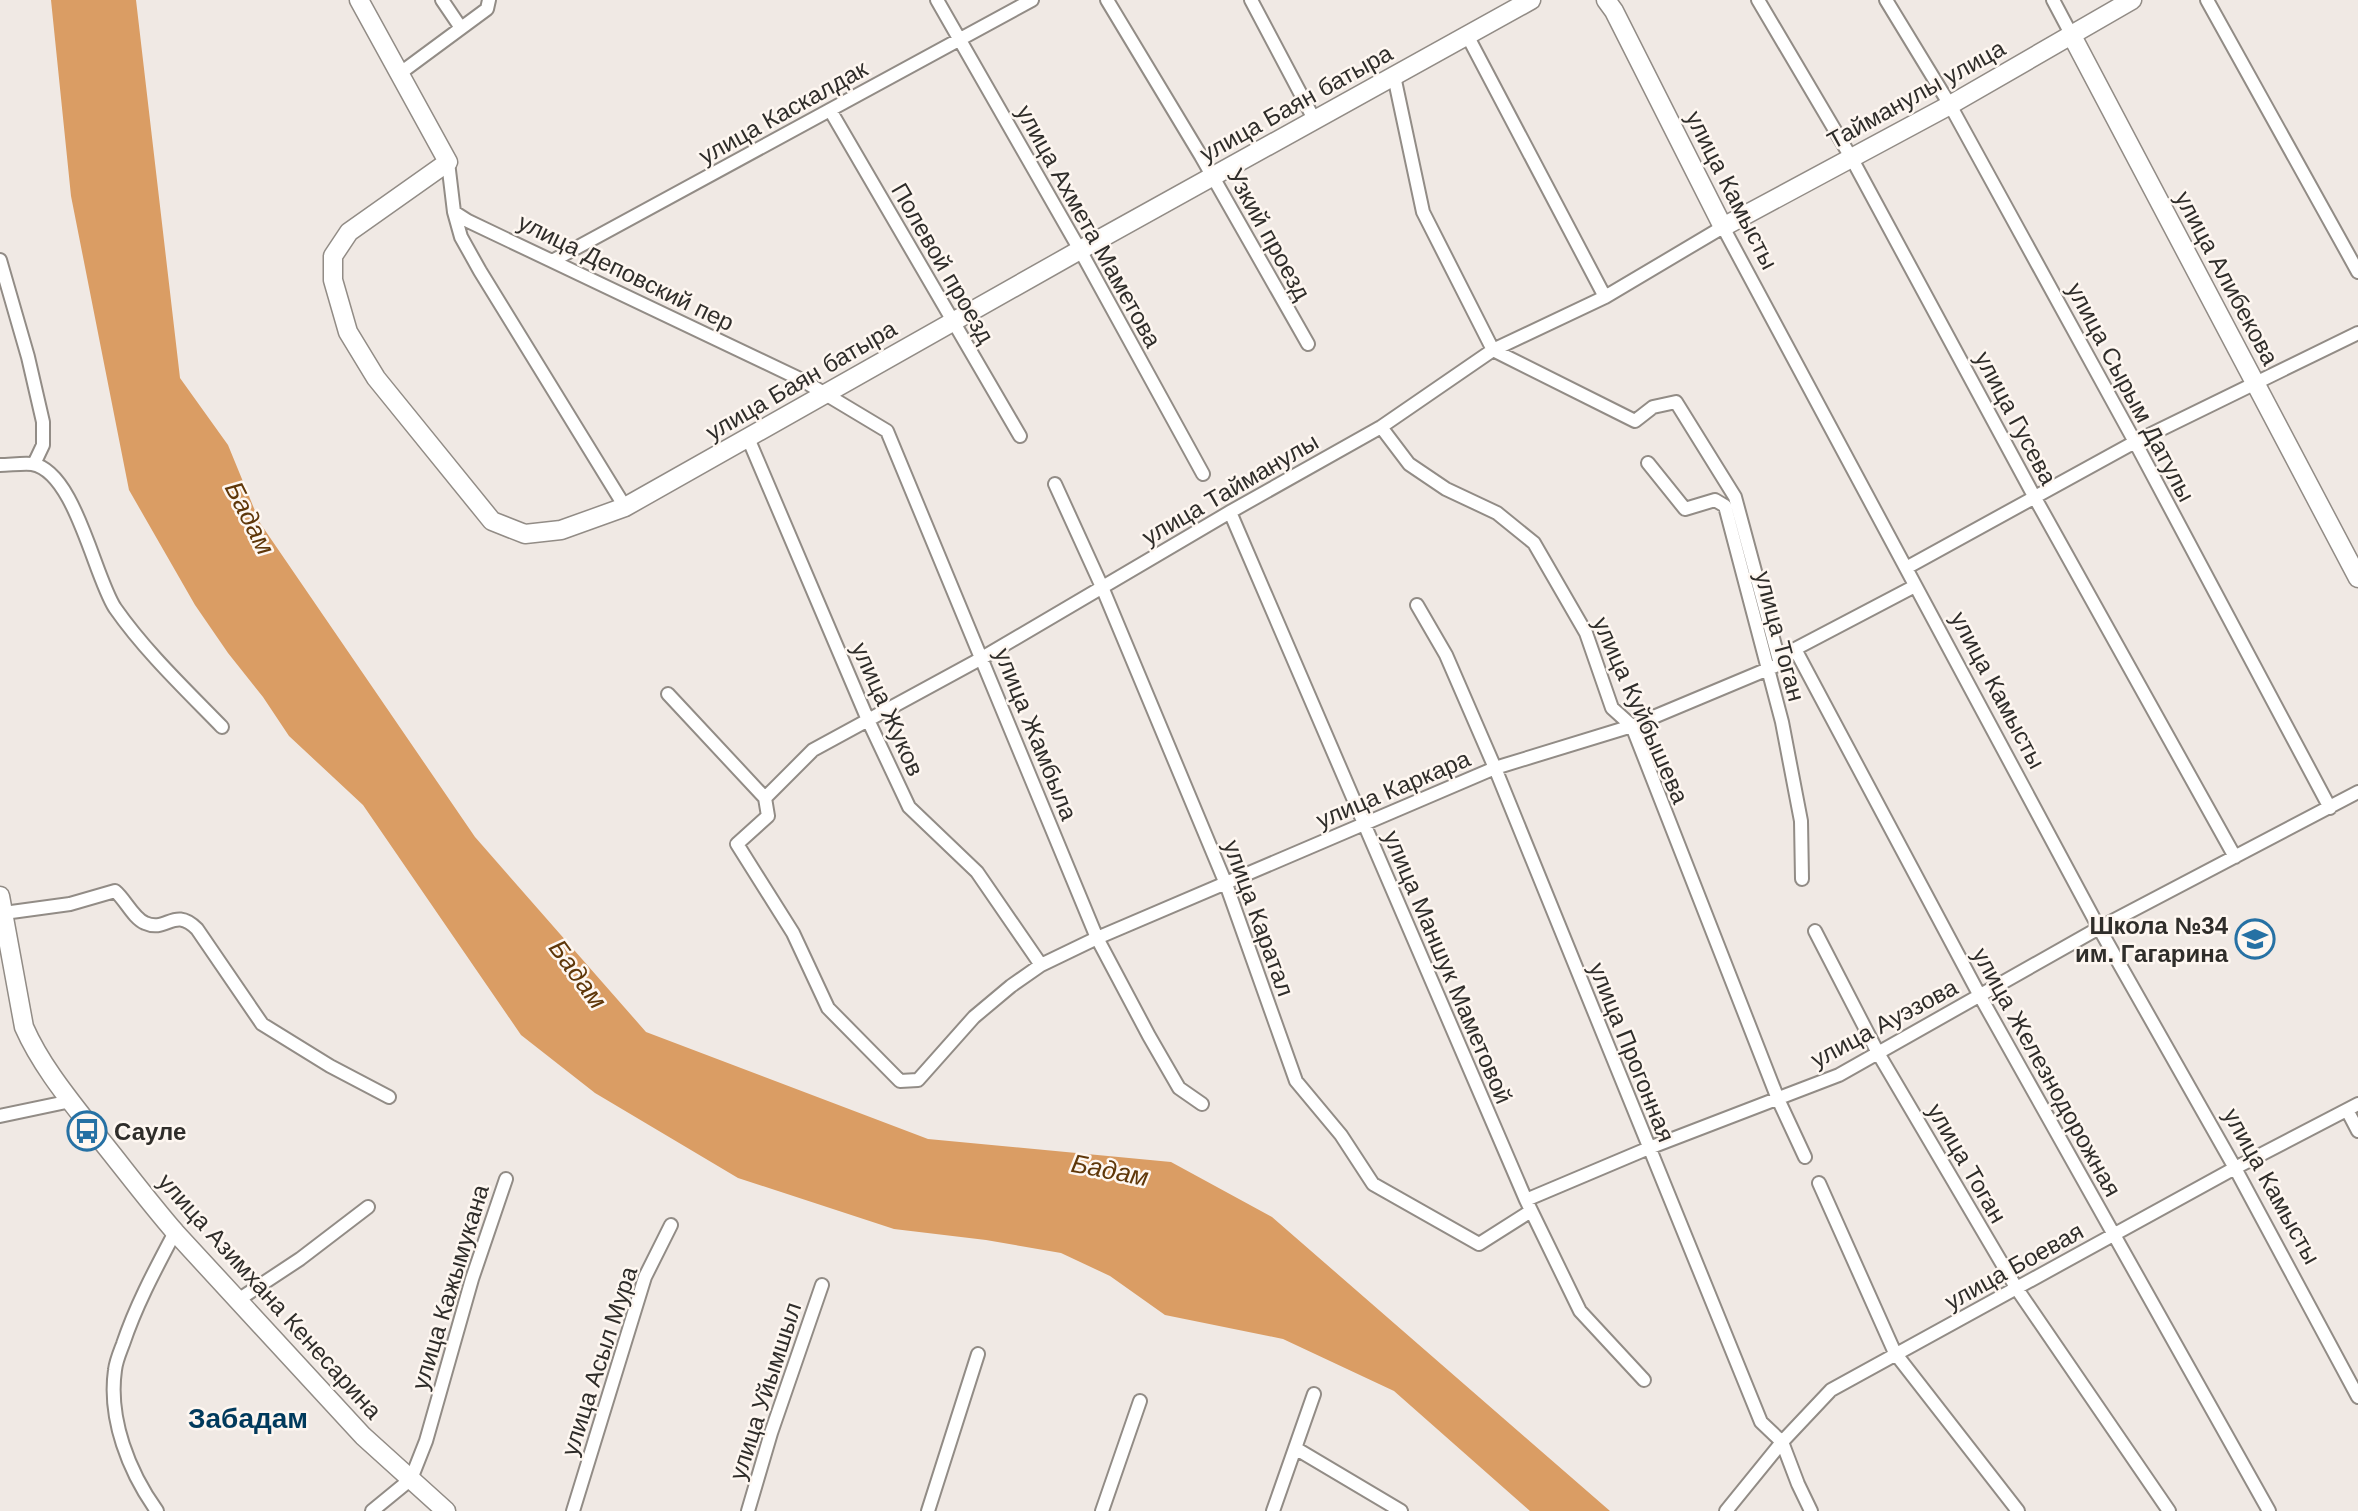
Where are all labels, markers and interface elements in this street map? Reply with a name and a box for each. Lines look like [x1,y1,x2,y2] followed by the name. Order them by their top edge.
[1823,34,2010,154] street label: Тайманулы улица
[1195,39,1397,167] street label: улица Баян батыра
[694,54,872,169] street label: улица Каскалдак
[1011,100,1167,353] street label: улица Ахмета Маметова
[1680,106,1784,274] street label: улица Камысты
[1222,164,1316,304] street label: Узкий проезд
[886,178,1000,348] street label: Полевой проезд
[2170,187,2284,370] street label: улица Алибекова
[514,208,738,336] street label: улица Деповский пер
[2062,278,2200,506] street label: улица Сырым Датулы
[701,314,902,446] street label: улица Баян батыра
[1970,347,2063,490] street label: улица Гусева
[1137,428,1323,550] street label: улица Тайманулы
[219,476,281,560] water label: Бадам
[1750,568,1810,704] street label: улица Тоган
[1945,607,2051,773] street label: улица Камысты
[1588,612,1695,808] street label: улица Куйбышева
[847,638,929,780] street label: улица Жуков
[989,644,1083,824] street label: улица Жамбыла
[1312,744,1475,834] street label: улица Каркара
[1378,826,1518,1108] street label: улица Маншук Маметовой
[1218,836,1300,1000] street label: улица Каратал
[2075,912,2229,967] place label: Школа №34 им. Гагарина
[2234,918,2276,960] school or university icon: Школа №34 им. Гагарина
[543,934,613,1015] water label: Бадам
[1967,943,2127,1201] street label: улица Железнодорожная
[1584,958,1680,1146] street label: улица Прогонная
[1806,973,1962,1073] street label: улица Ауэзова
[1922,1098,2012,1228] street label: улица Тоган
[2218,1103,2326,1269] street label: улица Камысты
[66,1110,108,1152] bus stop icon: Сауле
[114,1118,186,1145] place label: Сауле
[1069,1148,1151,1192] water label: Бадам
[153,1168,388,1425] street label: улица Азимхана Кенесарина
[406,1181,494,1393] street label: улица Кажымукана
[1940,1217,2088,1315] street label: улица Боевая
[556,1262,643,1459] street label: улица Асыл Мура
[724,1299,806,1483] street label: улица Уйымшыл
[188,1403,308,1434] district label: Забадам

